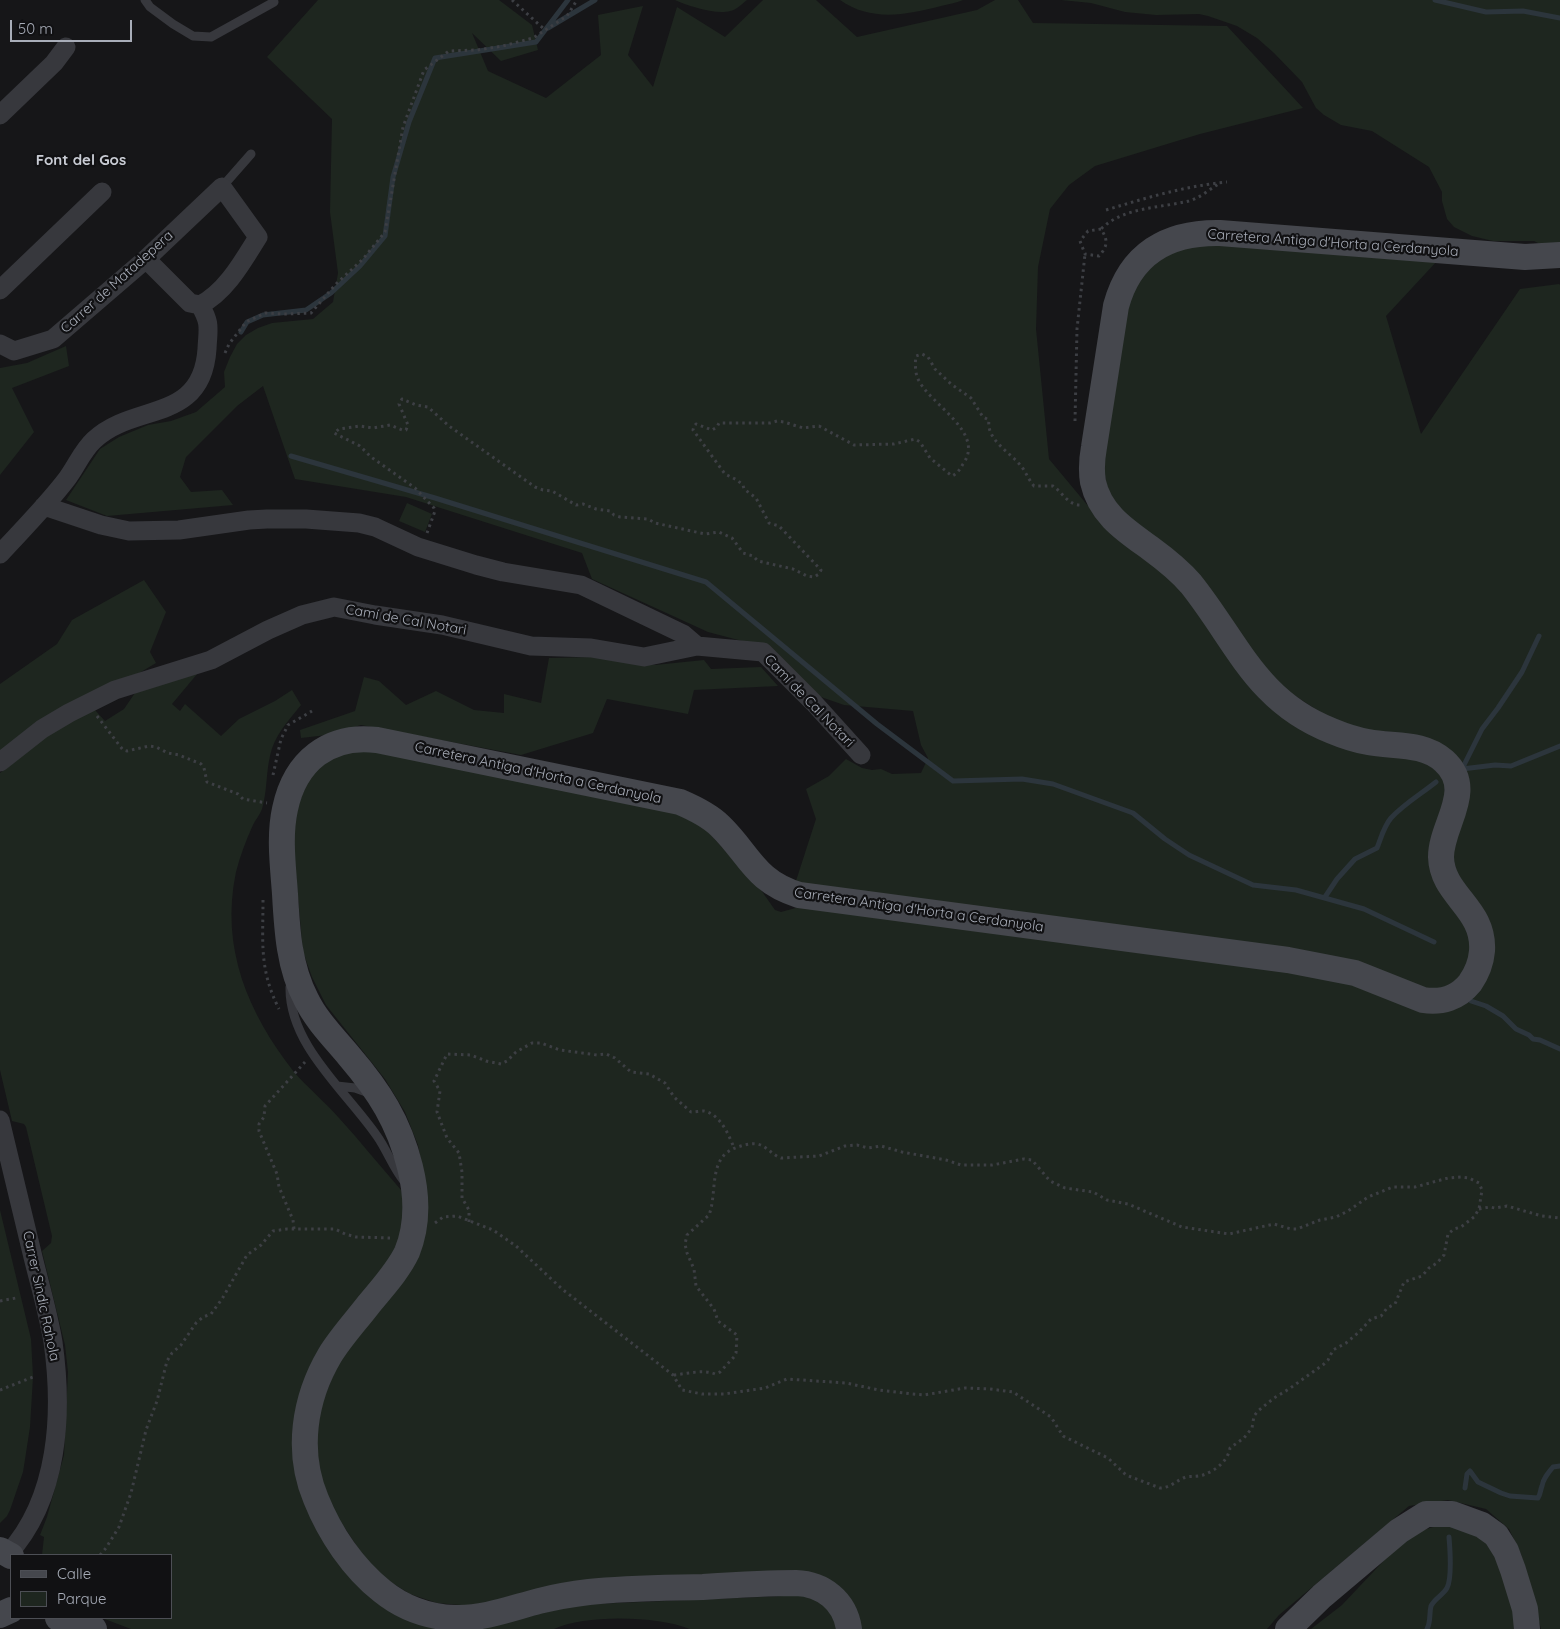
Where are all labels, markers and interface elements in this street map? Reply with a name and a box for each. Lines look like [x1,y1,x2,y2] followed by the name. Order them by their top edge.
[12,10,135,42] scale bar
[18,19,53,38] text: 50 m
[36,151,126,169] district label: Font del Gos
[1207,226,1459,260] street label: Carretera Antiga d'Horta a Cerdanyola
[57,227,177,337] street label: Carrer de Matadepera
[344,601,468,639] street label: Camí de Cal Notari
[760,651,858,751] street label: Camí de Cal Notari
[413,739,663,807] street label: Carretera Antiga d'Horta a Cerdanyola
[793,884,1045,936] street label: Carretera Antiga d'Horta a Cerdanyola
[19,1229,63,1363] street label: Carrer Síndic Rahola
[10,1554,172,1619] legend
[57,1564,91,1583] text: Calle
[57,1589,107,1608] text: Parque

